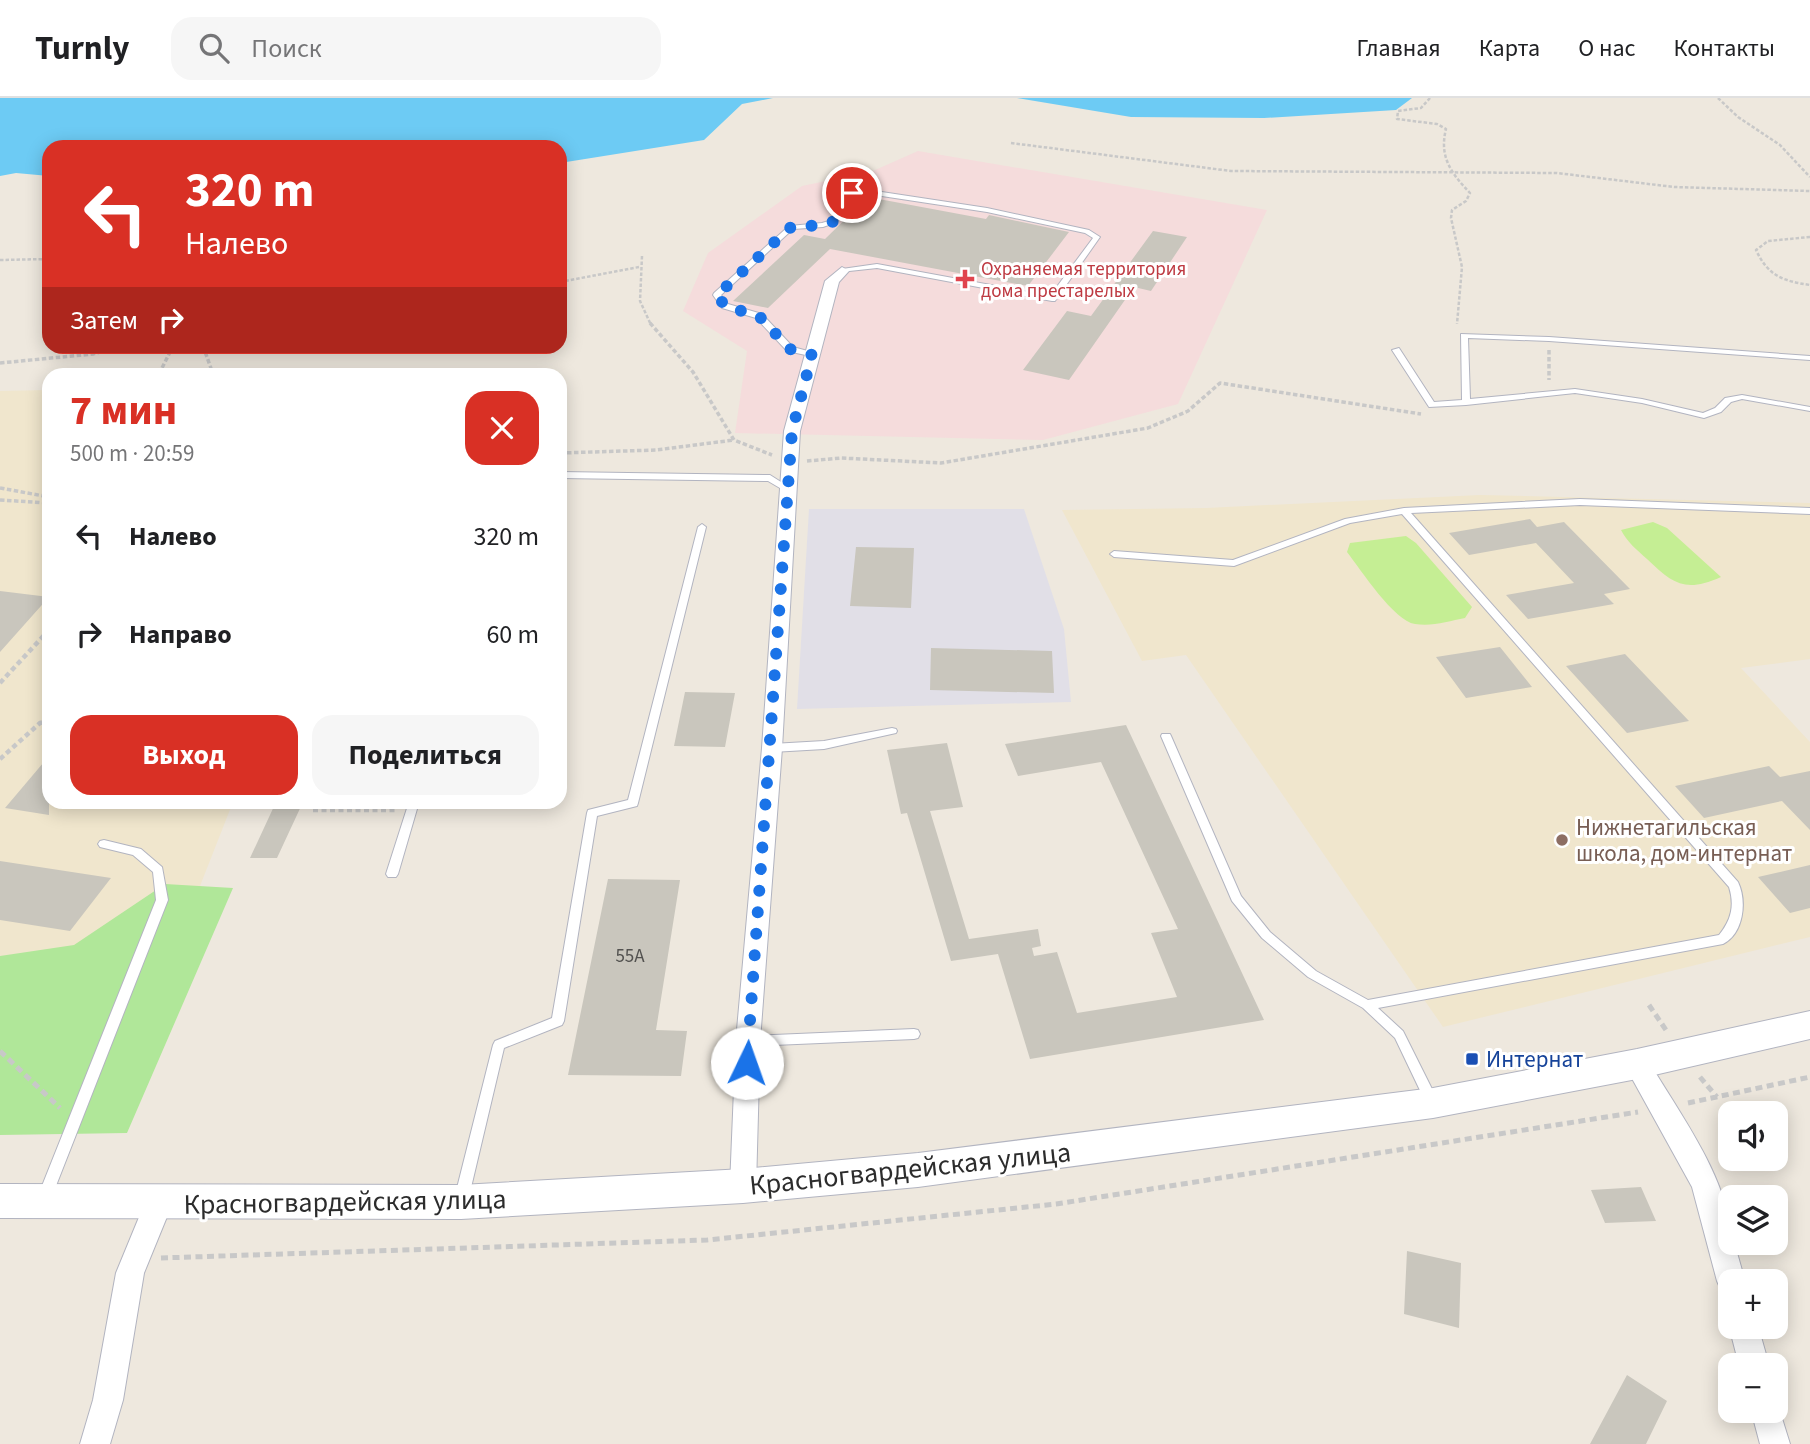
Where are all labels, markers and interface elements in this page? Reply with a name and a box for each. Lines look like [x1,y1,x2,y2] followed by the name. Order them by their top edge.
[171,17,661,80] search box
[35,25,129,72] text: Turnly
[195,29,233,67] icon: search
[251,30,322,67] text: Поиск
[1356,31,1441,66] text: Главная
[1479,31,1540,66] text: Карта
[1578,31,1635,66] text: О нас
[1673,31,1775,66] text: Контакты
[185,156,314,226] text: 320 m
[822,163,882,223] pin
[70,168,161,259] icon: left
[833,174,871,212] icon: arrive
[185,221,288,267] text: Налево
[981,256,1186,305] place label: Охраняемая территория дома престарелых
[955,269,975,289] marker: Охраняемая территория дома престарелых
[152,301,190,339] icon: right
[70,302,138,339] text: Затем
[70,381,177,441] text: 7 мин
[465,391,539,465] button: close
[70,437,194,470] text: 500 m · 20:59
[70,517,108,555] icon: left
[129,518,217,555] text: Налево
[473,518,539,555] text: 320 m
[70,615,108,653] icon: right
[129,616,232,653] text: Направо
[486,616,539,653] text: 60 m
[70,715,298,795] button: Выход
[312,715,539,795] button: Поделиться
[1576,811,1792,870] place label: Нижнетагильская школа, дом-интернат
[1554,832,1570,848] marker: Нижнетагильская школа, дом-интернат
[615,943,645,970] house number: 55A
[710,1026,784,1100] position arrow
[1486,1043,1583,1076] place label: Интернат
[1464,1051,1480,1067] marker: Интернат
[1718,1101,1788,1423] map controls
[1718,1101,1788,1171] button: sound
[747,1132,1073,1206] street label: Красногвардейская улица
[183,1179,507,1225] street label: Красногвардейская улица
[1718,1185,1788,1255] button: layers
[1718,1269,1788,1339] button: +
[1718,1353,1788,1423] button: −

